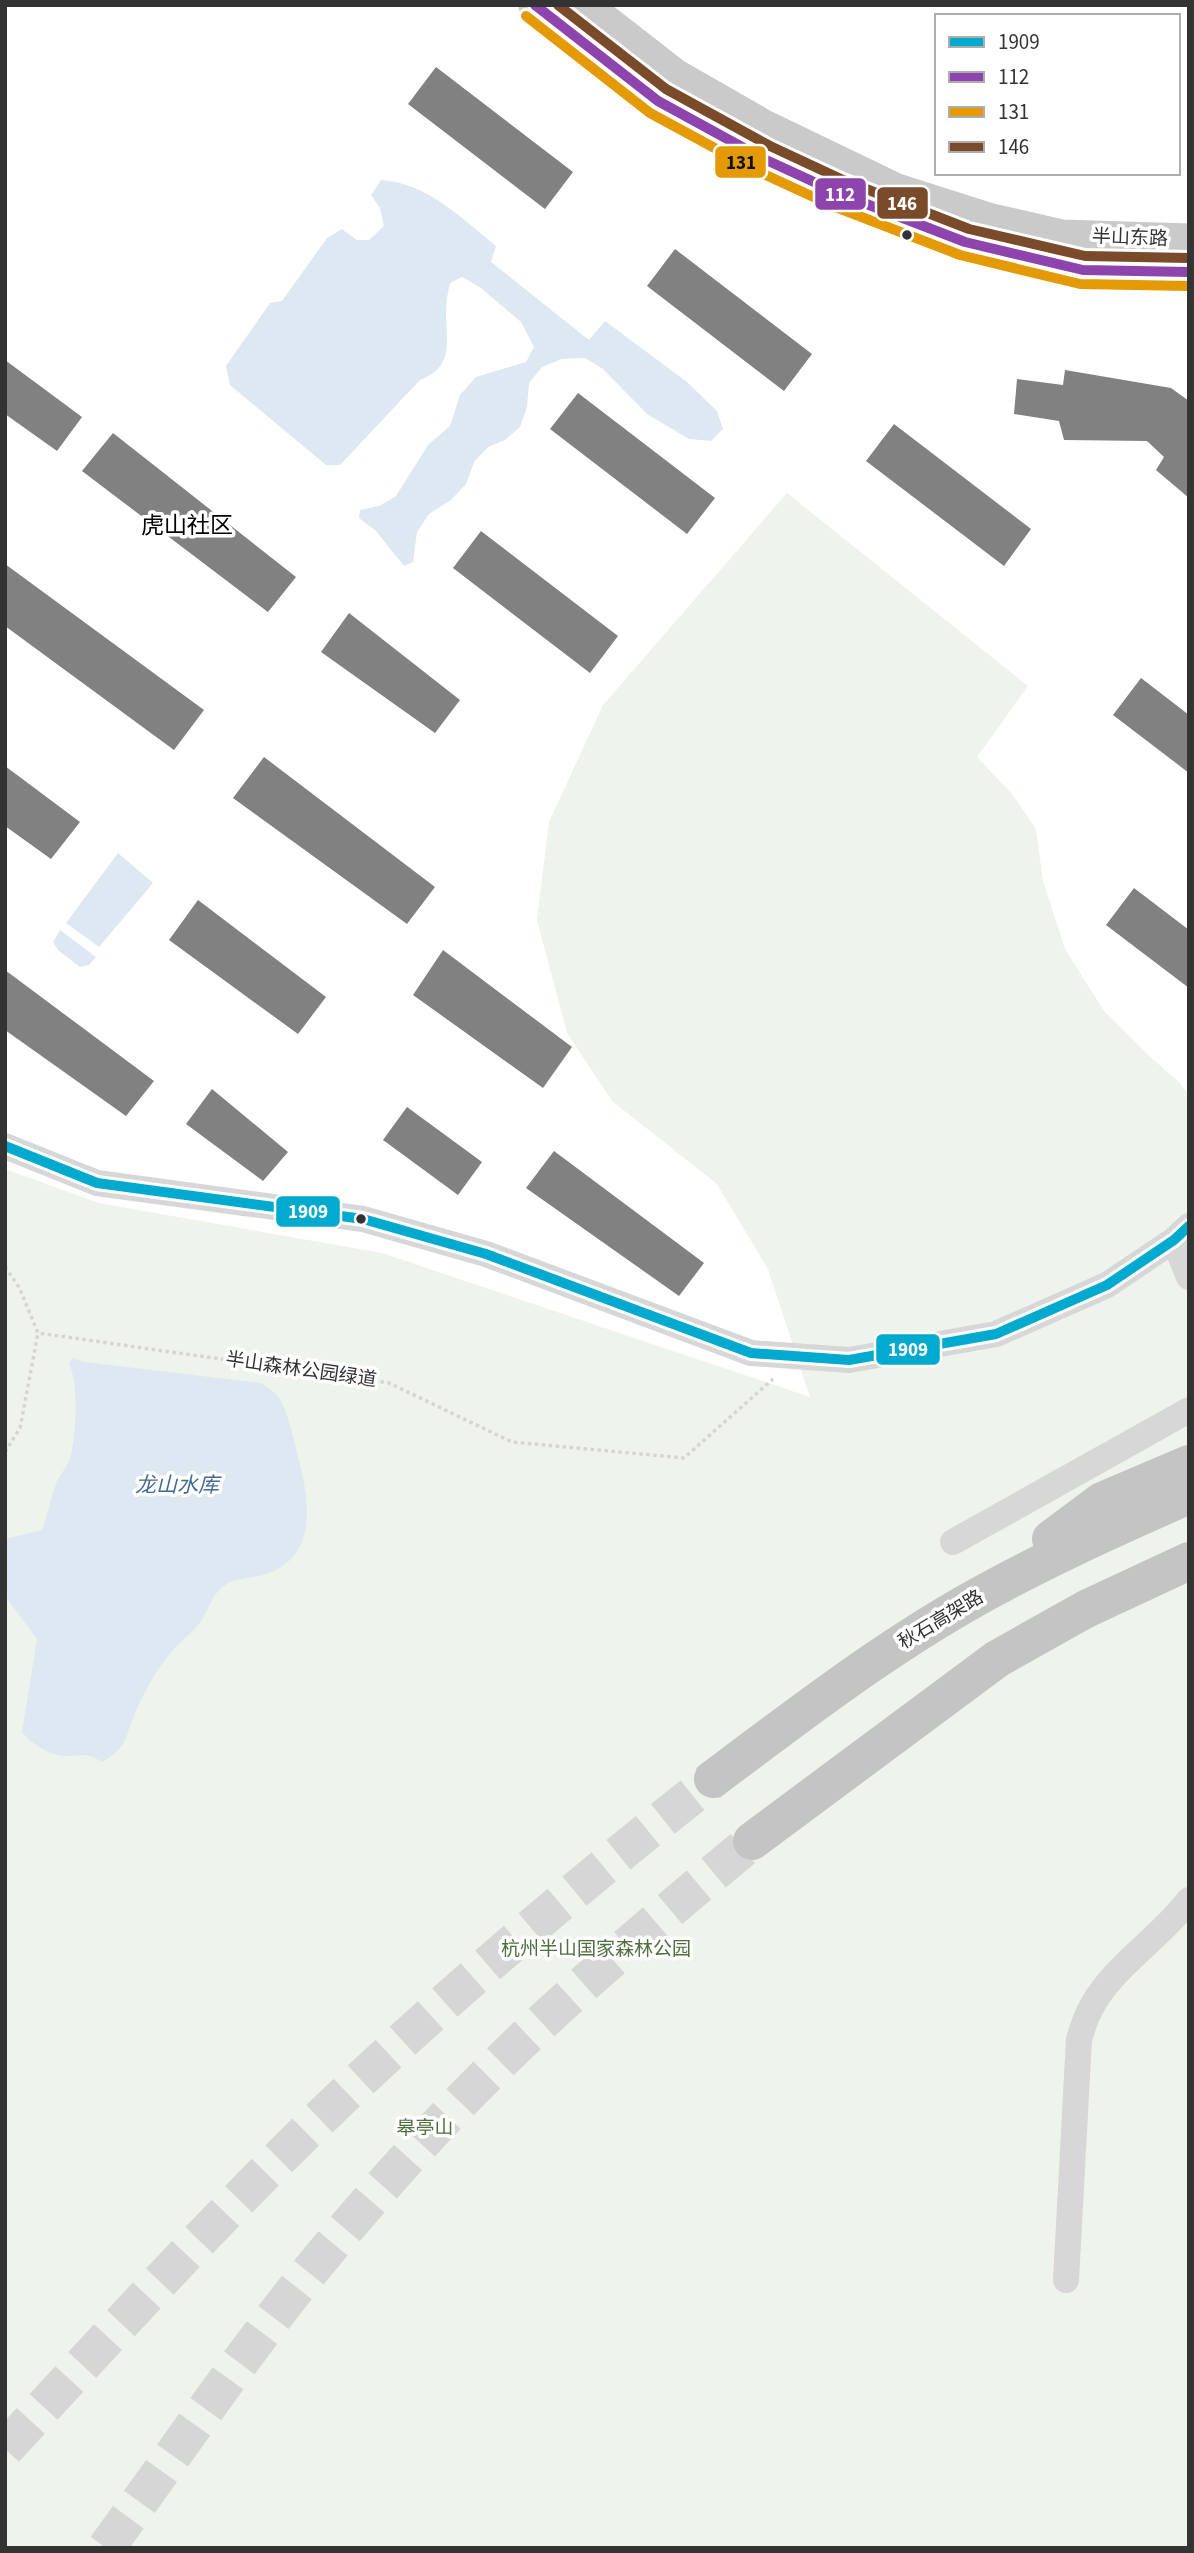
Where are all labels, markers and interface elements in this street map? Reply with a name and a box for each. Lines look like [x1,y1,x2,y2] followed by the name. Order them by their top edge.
[935,14,1180,175] legend
[998,27,1040,57] text: 1909
[998,62,1029,92] text: 112
[998,97,1029,127] text: 131
[998,132,1029,162] text: 146
[714,145,767,179] line badge: 131
[726,150,756,177] text: 131
[814,177,867,211] line badge: 112
[825,182,855,209] text: 112
[876,186,929,220] line badge: 146
[887,191,917,218] text: 146
[1092,223,1168,253] street label: 半山东路
[900,228,914,242] unlabelled marker
[141,509,233,542] district label: 虎山社区
[275,1195,341,1228] line badge: 1909
[288,1199,328,1226] text: 1909
[354,1212,368,1226] unlabelled marker
[875,1333,941,1366] line badge: 1909
[888,1337,928,1364] text: 1909
[224,1346,378,1394] street label: 半山森林公园绿道
[135,1470,222,1500] water label: 龙山水库
[893,1584,989,1656] street label: 秋石高架路
[501,1936,691,1963] park label: 杭州半山国家森林公园
[396,2115,454,2142] park label: 皋亭山

